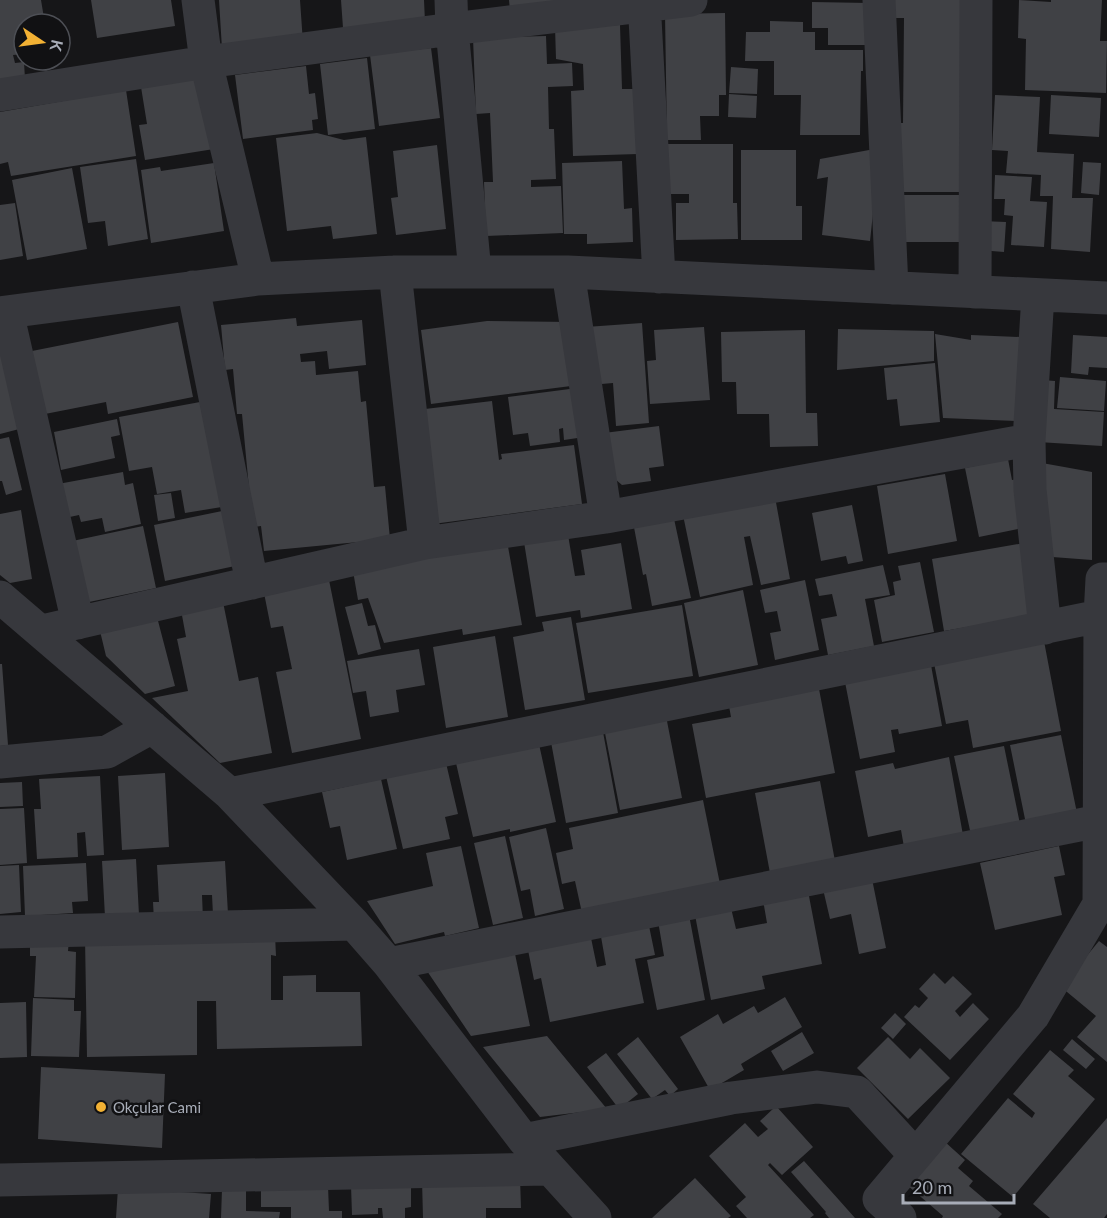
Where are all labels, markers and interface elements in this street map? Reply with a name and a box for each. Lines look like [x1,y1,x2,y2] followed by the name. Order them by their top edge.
[12,12,72,72] north arrow
[46,38,68,54] text: K
[113,1098,201,1116] place label: Okçular Cami
[94,1100,108,1114] marker: Okçular Cami
[903,1167,1014,1205] scale bar
[912,1176,952,1198] text: 20 m

